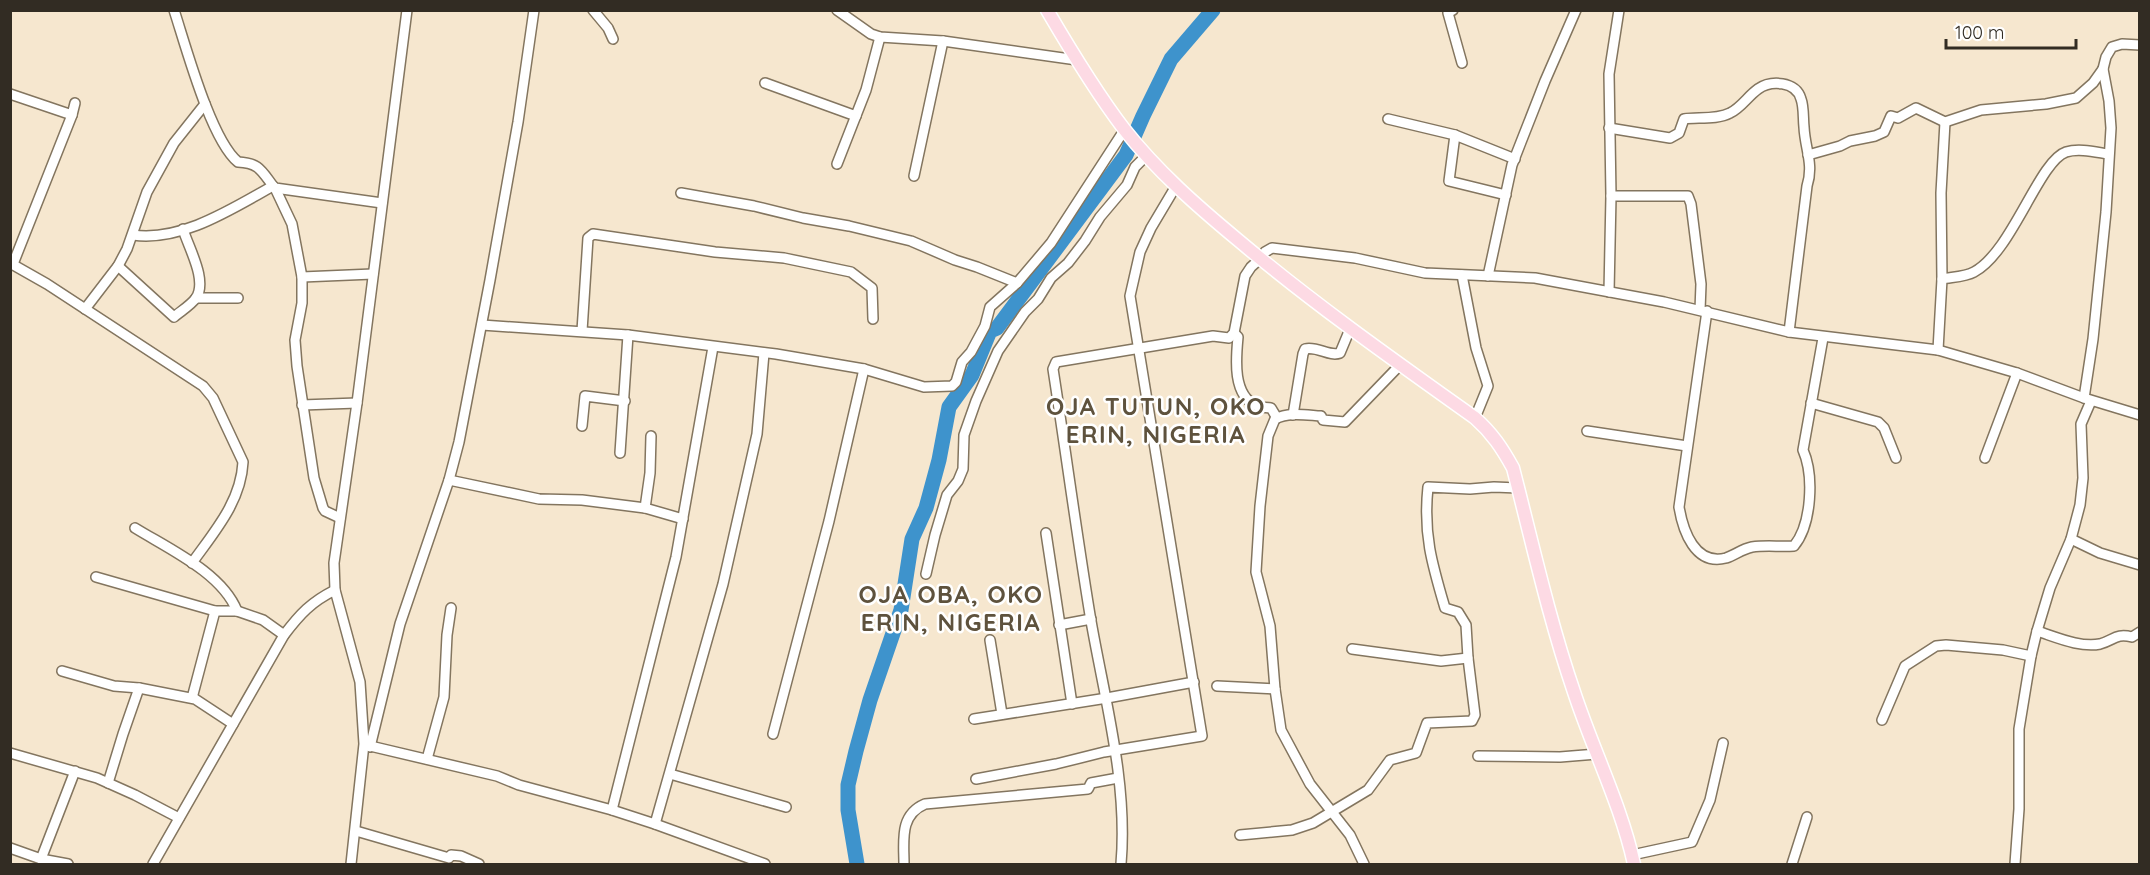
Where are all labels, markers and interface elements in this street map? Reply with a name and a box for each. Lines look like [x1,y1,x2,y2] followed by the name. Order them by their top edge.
[1946,12,2076,50] scale bar
[1955,21,2004,44] text: 100 m
[1046,391,1266,449] district label: OJA TUTUN, OKO ERIN, NIGERIA
[859,579,1043,637] district label: OJA OBA, OKO ERIN, NIGERIA

